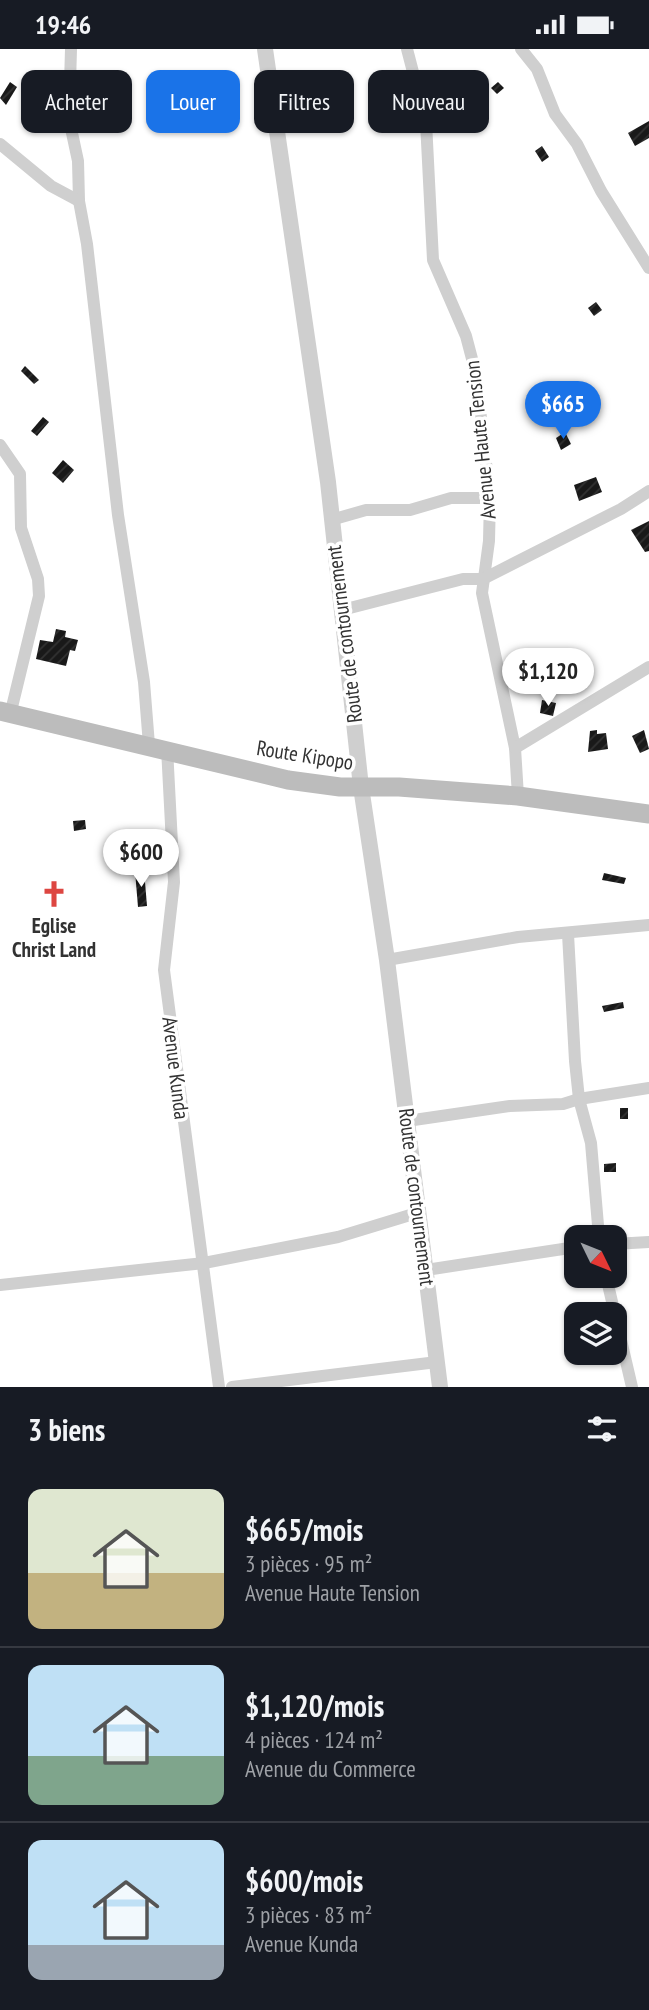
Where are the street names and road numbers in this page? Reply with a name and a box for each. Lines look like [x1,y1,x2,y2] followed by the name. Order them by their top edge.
[458,359,502,521] street label: Avenue Haute Tension
[320,544,368,724] street label: Route de contournement
[255,734,355,776] street label: Route Kipopo
[156,1015,196,1121] street label: Avenue Kunda
[393,1107,441,1287] street label: Route de contournement

